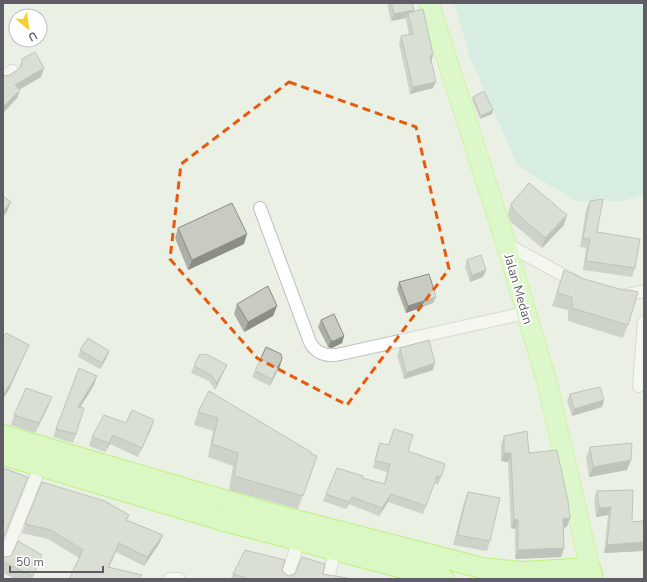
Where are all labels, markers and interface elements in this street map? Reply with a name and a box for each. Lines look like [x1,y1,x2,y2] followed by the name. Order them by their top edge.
[8,8,48,48] north arrow
[25,28,40,45] text: U
[499,251,537,327] street label: Jalan Medan
[10,548,103,574] scale bar
[16,554,44,570] text: 50 m

